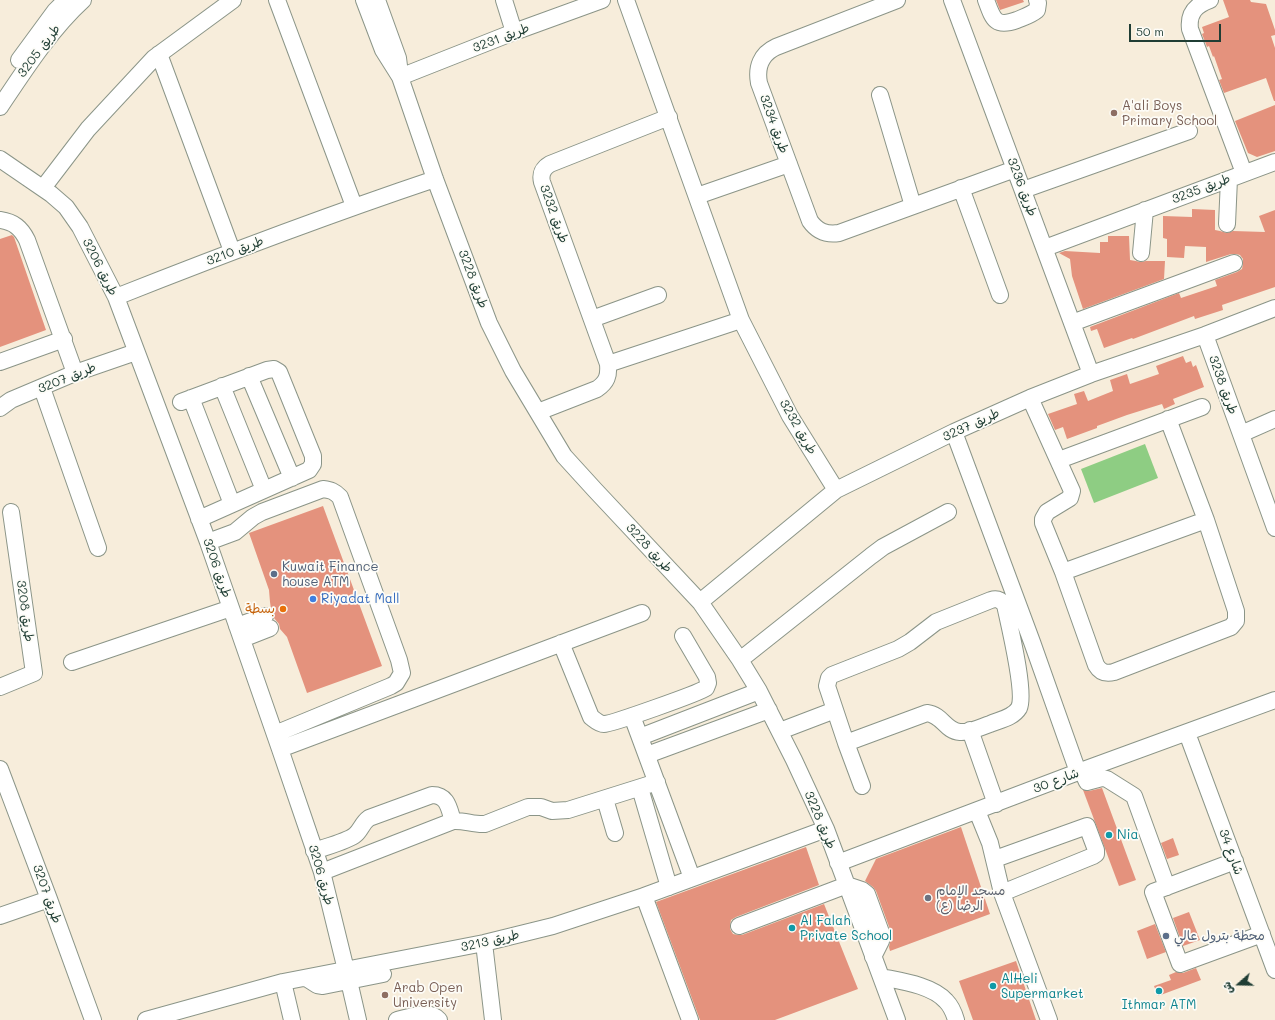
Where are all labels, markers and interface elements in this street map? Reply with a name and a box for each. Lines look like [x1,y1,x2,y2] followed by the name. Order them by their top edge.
[1131,16,1223,42] scale bar
[470,20,532,56] street label: طريق 3231
[14,22,64,80] street label: طريق 3205
[1136,23,1164,39] text: 50 m
[756,92,792,156] street label: طريق 3234
[1122,98,1217,129] place label: A'ali Boys Primary School
[1109,108,1119,118] marker: A'ali Boys Primary School
[1004,155,1040,219] street label: طريق 3236
[1169,171,1233,207] street label: طريق 3235
[536,183,572,245] street label: طريق 3232
[204,233,266,269] street label: طريق 3210
[79,236,121,298] street label: طريق 3206
[455,248,491,310] street label: طريق 3228
[1205,353,1241,417] street label: طريق 3238
[36,359,98,397] street label: طريق 3207
[776,397,820,457] street label: طريق 3232
[940,405,1002,445] street label: طريق 3237
[622,520,676,576] street label: طريق 3228
[200,536,234,600] street label: طريق 3206
[282,559,378,590] place label: Kuwait Finance house ATM
[269,569,279,579] marker: Kuwait Finance house ATM
[13,579,37,643] street label: طريق 3208
[321,591,399,607] place label: Riyadat Mall
[308,594,318,604] marker: Riyadat Mall
[245,601,275,617] place label: بسطة
[278,604,288,614] marker: بسطة
[1031,765,1081,797] street label: شارع 30
[801,789,839,851] street label: طريق 3228
[1117,827,1139,843] place label: Nia
[1216,827,1246,877] street label: شارع 34
[1104,830,1114,840] marker: Nia
[305,843,337,907] street label: طريق 3206
[29,862,65,926] street label: طريق 3207
[936,883,1005,914] place label: مسجد الإمام الرضا (ع)
[923,893,933,903] marker: مسجد الإمام الرضا (ع)
[800,913,892,944] place label: Al Falah Private School
[787,923,797,933] marker: Al Falah Private School
[459,927,521,955] street label: طريق 3213
[1174,928,1265,944] place label: محطة بترول عالي
[1161,931,1171,941] marker: محطة بترول عالي
[1219,964,1259,1004] north arrow
[1001,971,1084,1002] place label: AlHeli Supermarket
[393,980,463,1011] place label: Arab Open University
[1218,980,1236,997] text: ش
[988,981,998,991] marker: AlHeli Supermarket
[1154,986,1164,996] marker: Ithmar ATM
[380,990,390,1000] marker: Arab Open University
[1122,997,1196,1013] place label: Ithmar ATM

